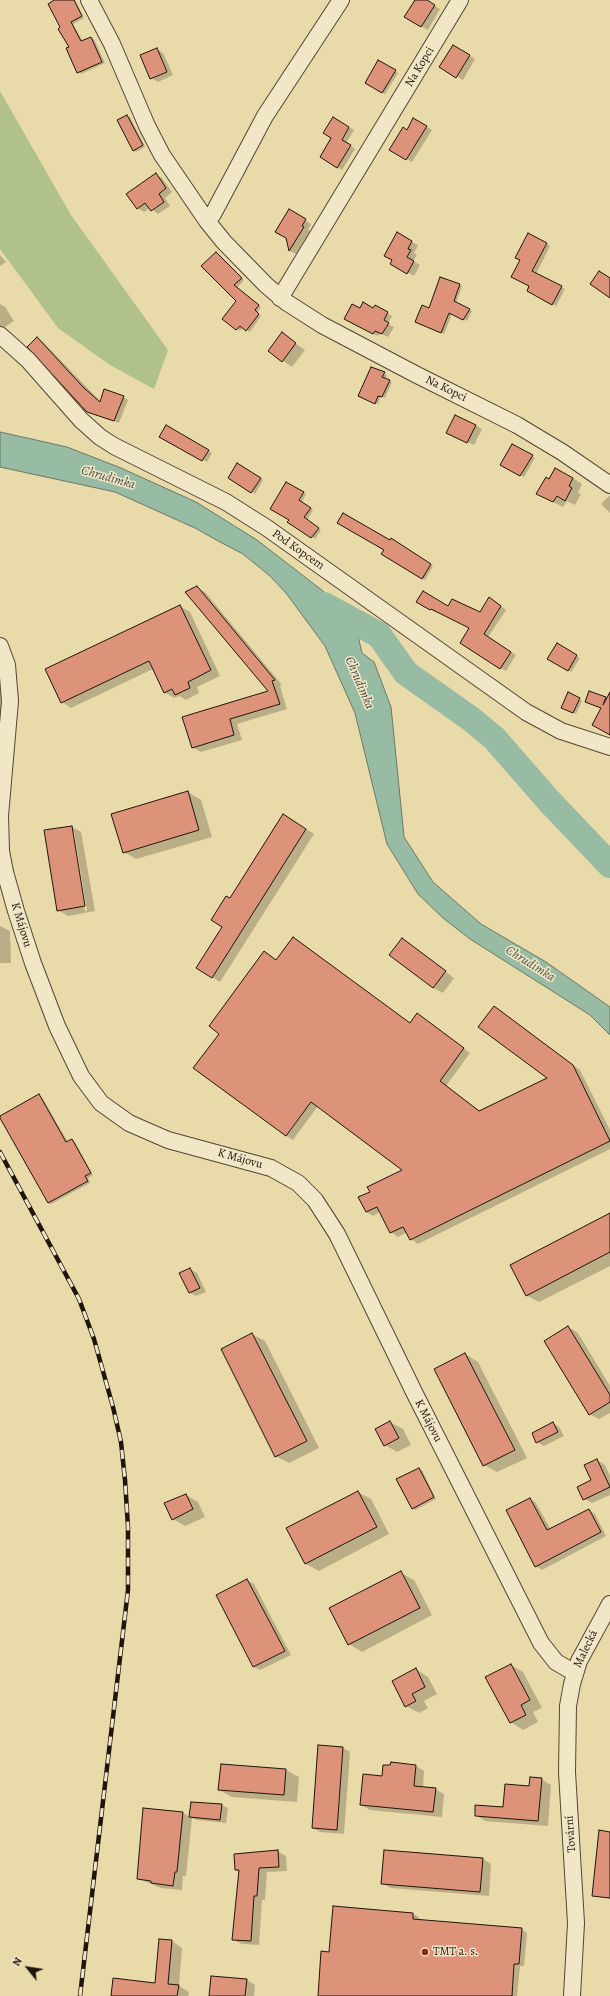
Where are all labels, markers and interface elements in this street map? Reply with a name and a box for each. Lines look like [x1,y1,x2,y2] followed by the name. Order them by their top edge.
[402,44,438,90] street label: Na Kopci
[423,373,469,405] street label: Na Kopci
[79,463,137,493] water label: Chrudimka
[269,527,327,573] street label: Pod Kopcem
[341,654,377,712] water label: Chrudimka
[7,901,35,949] street label: K Májovu
[502,943,558,985] water label: Chrudimka
[216,1146,264,1172] street label: K Májovu
[411,1397,445,1445] street label: K Májovu
[571,1628,601,1670] street label: Malecká
[563,1815,579,1853] street label: Tovární
[433,1945,478,1959] place label: TMT a. s.
[420,1947,430,1957] marker: TMT a. s.
[8,1948,48,1988] north arrow
[9,1955,26,1969] text: N

